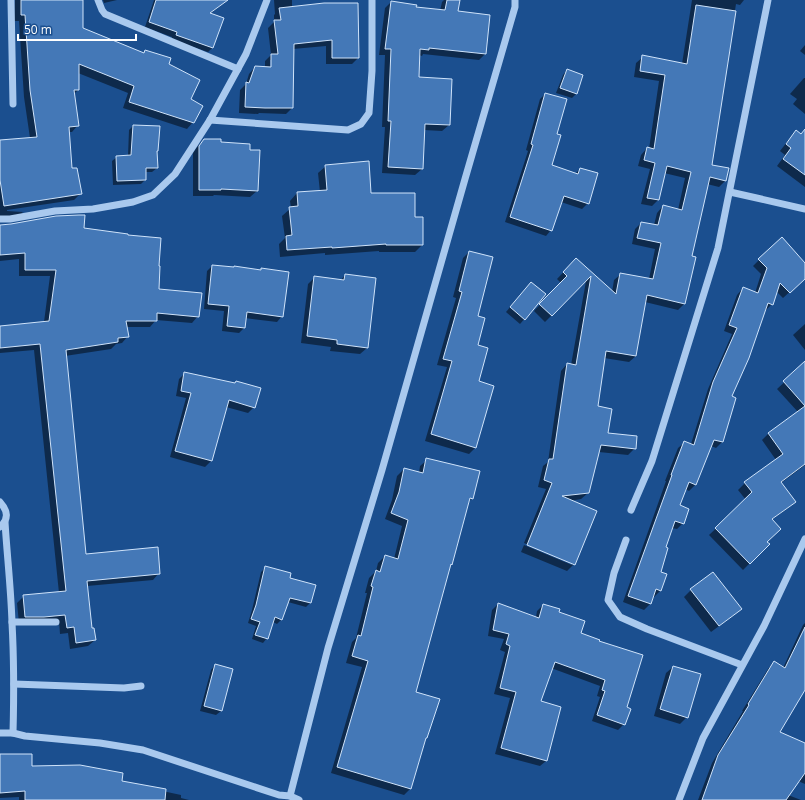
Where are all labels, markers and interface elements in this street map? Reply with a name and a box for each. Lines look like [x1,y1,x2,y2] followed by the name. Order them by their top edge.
[18,16,136,42] scale bar
[24,21,52,38] text: 50 m

